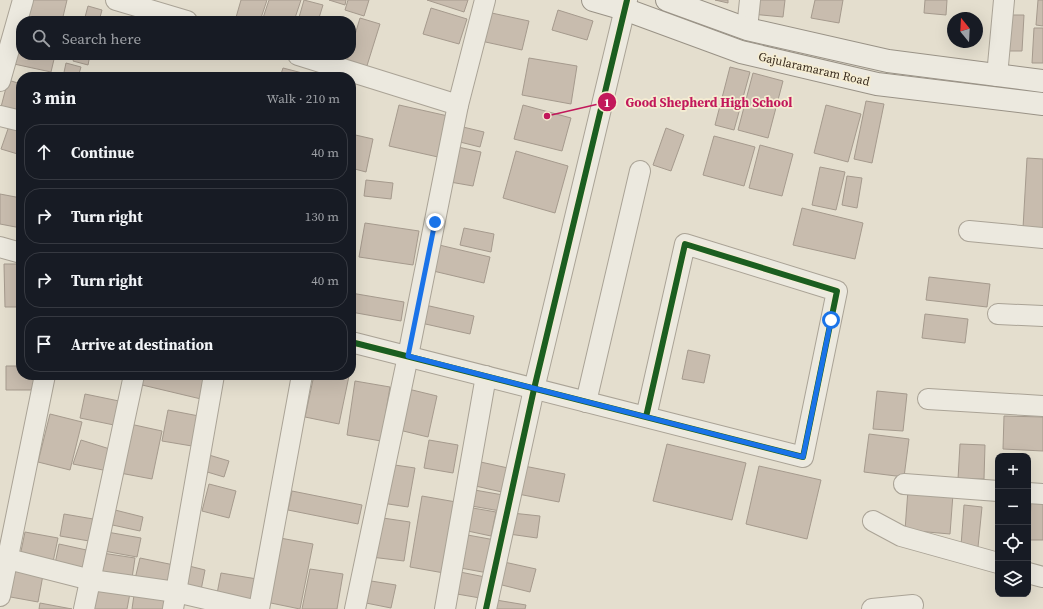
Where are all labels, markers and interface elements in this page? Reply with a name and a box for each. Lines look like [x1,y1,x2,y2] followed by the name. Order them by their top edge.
[947,12,983,48] north arrow
[16,16,356,60] search box
[30,27,52,49] icon: search
[62,28,141,49] text: Search here
[757,48,871,90] street label: Gajularamaram Road
[32,86,76,110] text: 3 min
[267,90,340,107] text: Walk · 210 m
[597,90,800,115] callout: Good Shepherd High School
[625,94,793,111] text: Good Shepherd High School
[604,95,610,111] text: 1
[33,141,55,163] icon: ahead
[71,142,134,163] text: Continue
[311,144,339,161] text: 40 m
[33,205,55,227] icon: right
[71,206,143,227] text: Turn right
[305,208,339,225] text: 130 m
[426,213,444,231] route end
[33,269,55,291] icon: right
[71,270,143,291] text: Turn right
[311,272,339,289] text: 40 m
[822,311,840,329] route start
[33,333,55,355] icon: arrive
[71,334,213,355] text: Arrive at destination
[995,453,1031,597] map controls
[995,453,1031,489] button: +
[995,489,1031,525] button: −
[995,525,1031,561] button: locate
[995,561,1031,597] button: layers

